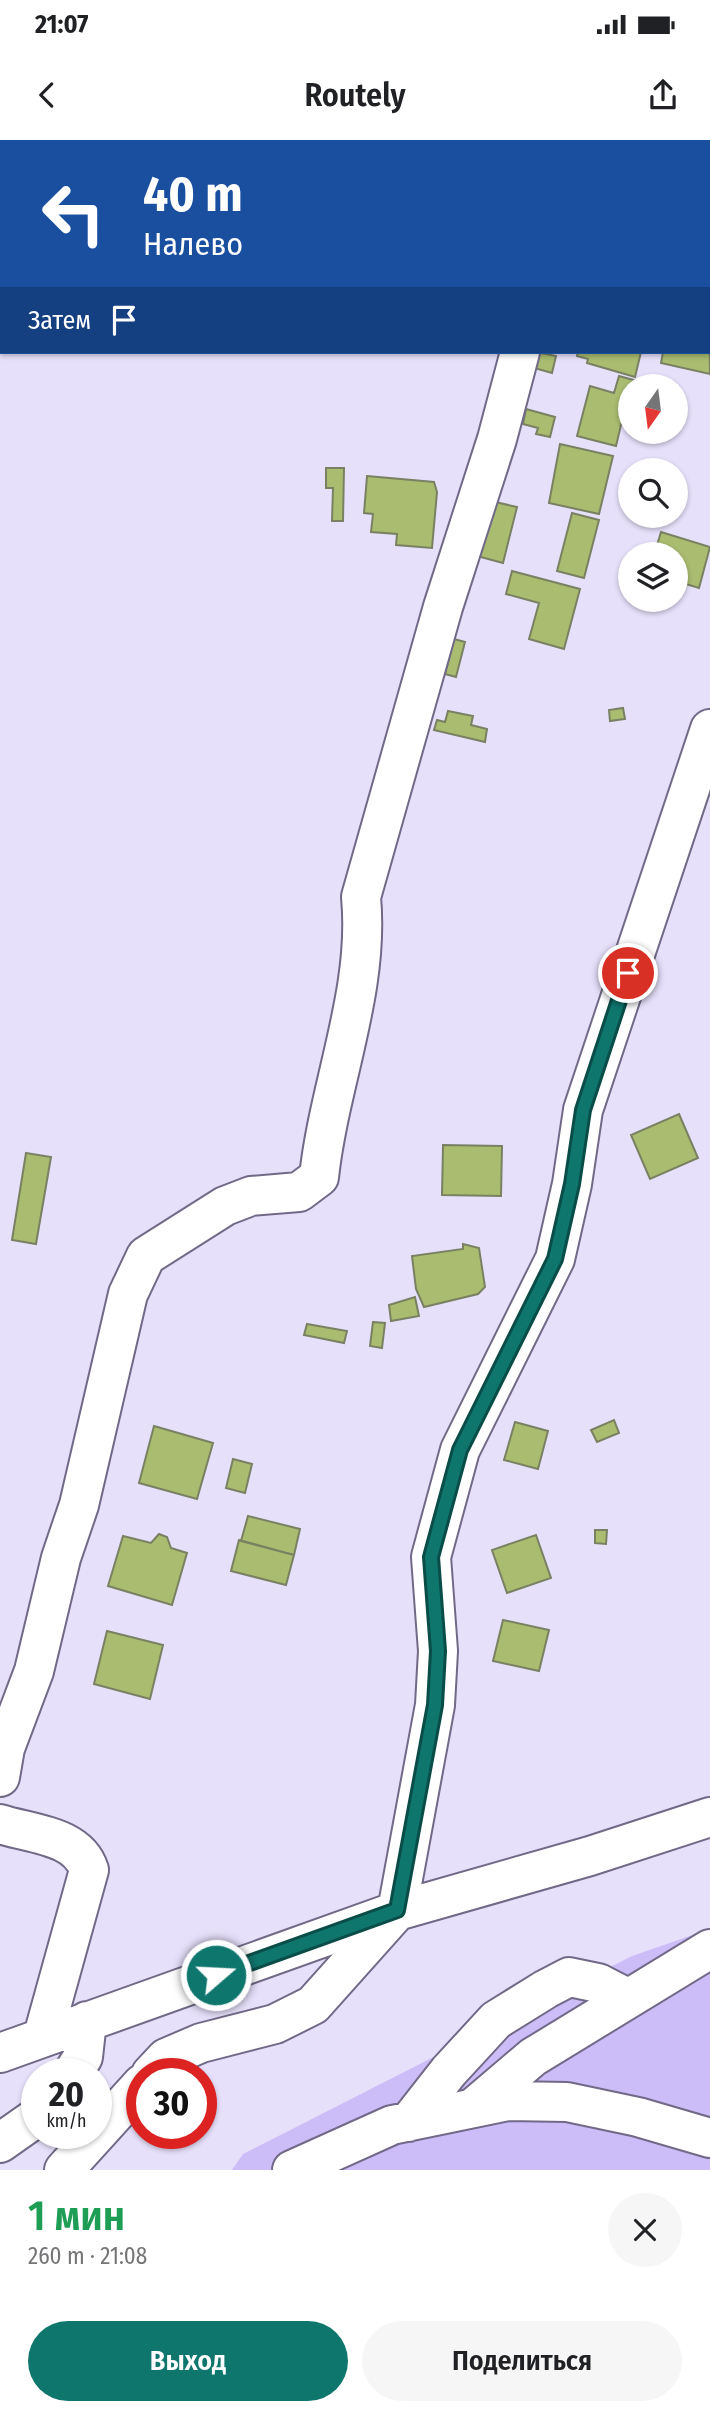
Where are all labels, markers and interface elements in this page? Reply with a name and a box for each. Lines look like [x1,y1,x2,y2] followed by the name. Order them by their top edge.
[35,9,88,40] text: 21:07
[28,76,66,114] icon: back
[304,76,406,114] text: Routely
[644,76,682,114] icon: share
[143,165,243,224] text: 40 m
[28,168,119,259] icon: left
[143,225,243,263] text: Налево
[105,301,143,339] icon: arrive
[28,305,91,336] text: Затем
[618,374,688,444] north arrow
[618,374,688,612] map controls
[618,458,688,528] button: search
[618,542,688,612] button: layers
[598,943,658,1003] pin
[609,954,647,992] icon: arrive
[179,1938,253,2012] position arrow
[126,2058,217,2149] speed limit sign: 30
[49,2073,84,2115] text: 20
[46,2110,87,2132] text: km/h
[28,2191,125,2241] text: 1 мин
[608,2193,682,2267] button: close
[28,2242,147,2270] text: 260 m · 21:08
[28,2321,348,2401] button: Выход
[362,2321,682,2401] button: Поделиться

